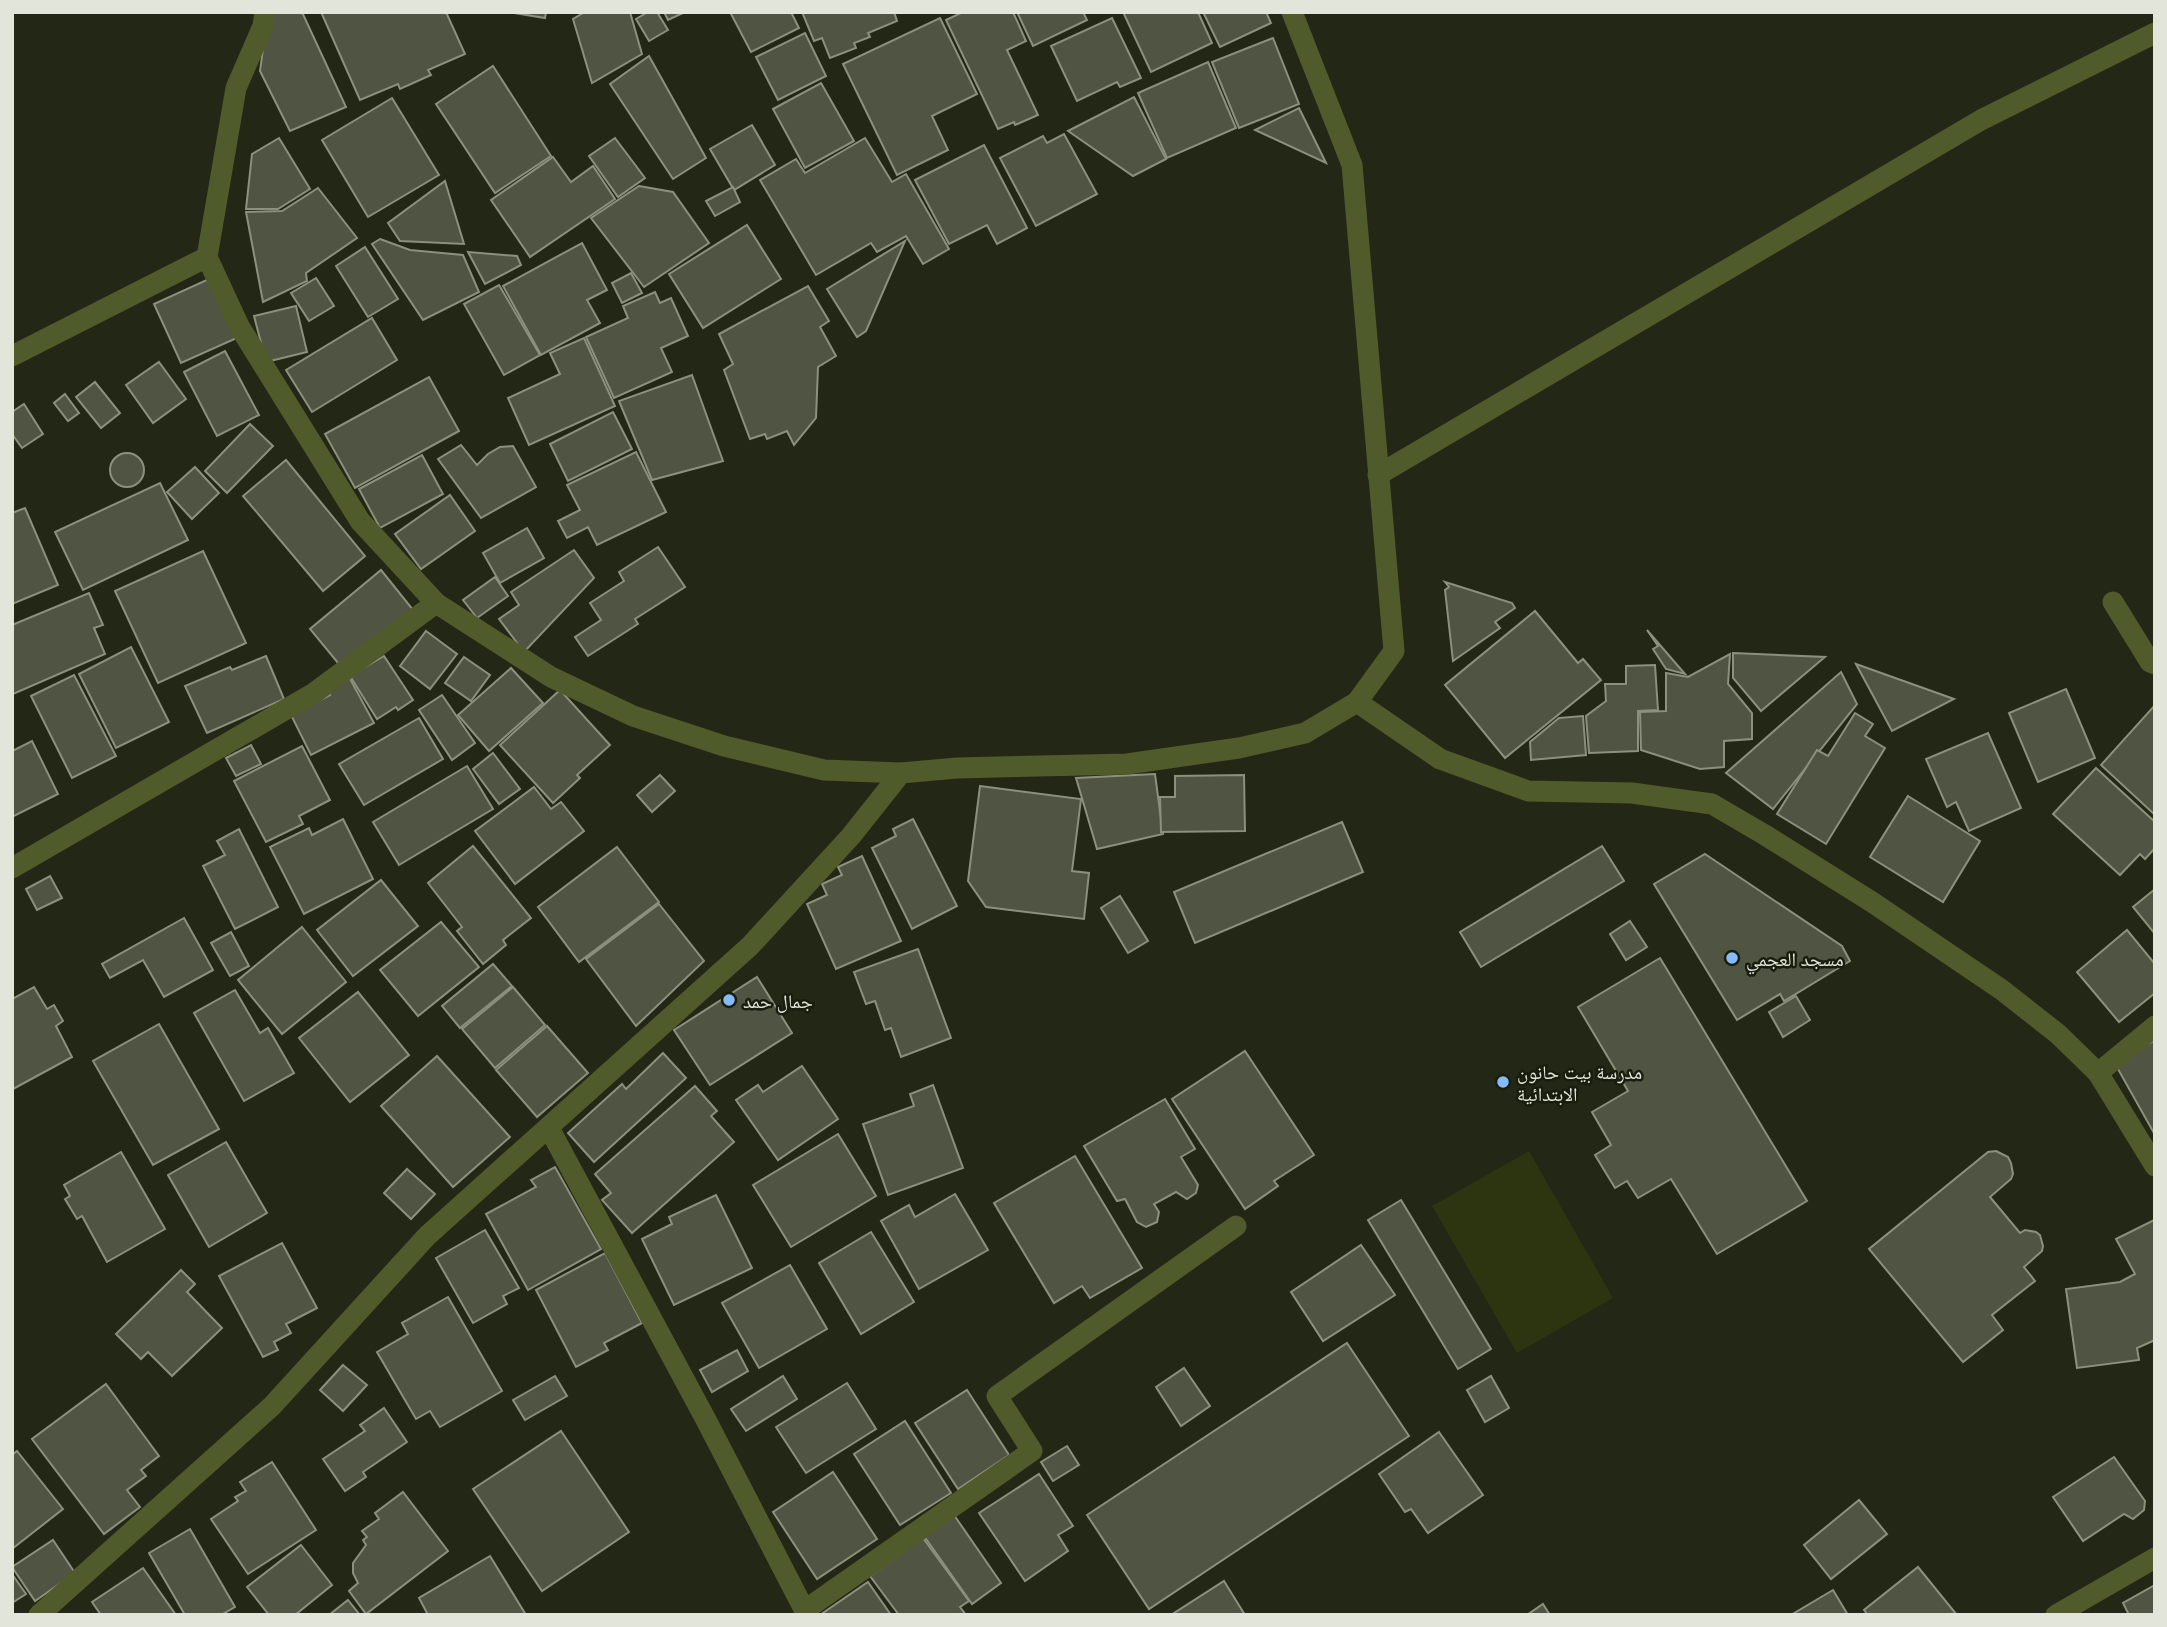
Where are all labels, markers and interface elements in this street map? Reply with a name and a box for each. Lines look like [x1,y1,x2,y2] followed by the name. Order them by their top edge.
[1746,945,1844,975] place label: مسجد العجمي
[1724,950,1740,966] marker: مسجد العجمي
[743,987,813,1013] place label: جمال حمد
[721,992,737,1008] marker: جمال حمد
[1517,1058,1642,1106] place label: مدرسة بيت حانون الابتدائية
[1495,1074,1511,1090] marker: مدرسة بيت حانون الابتدائية

